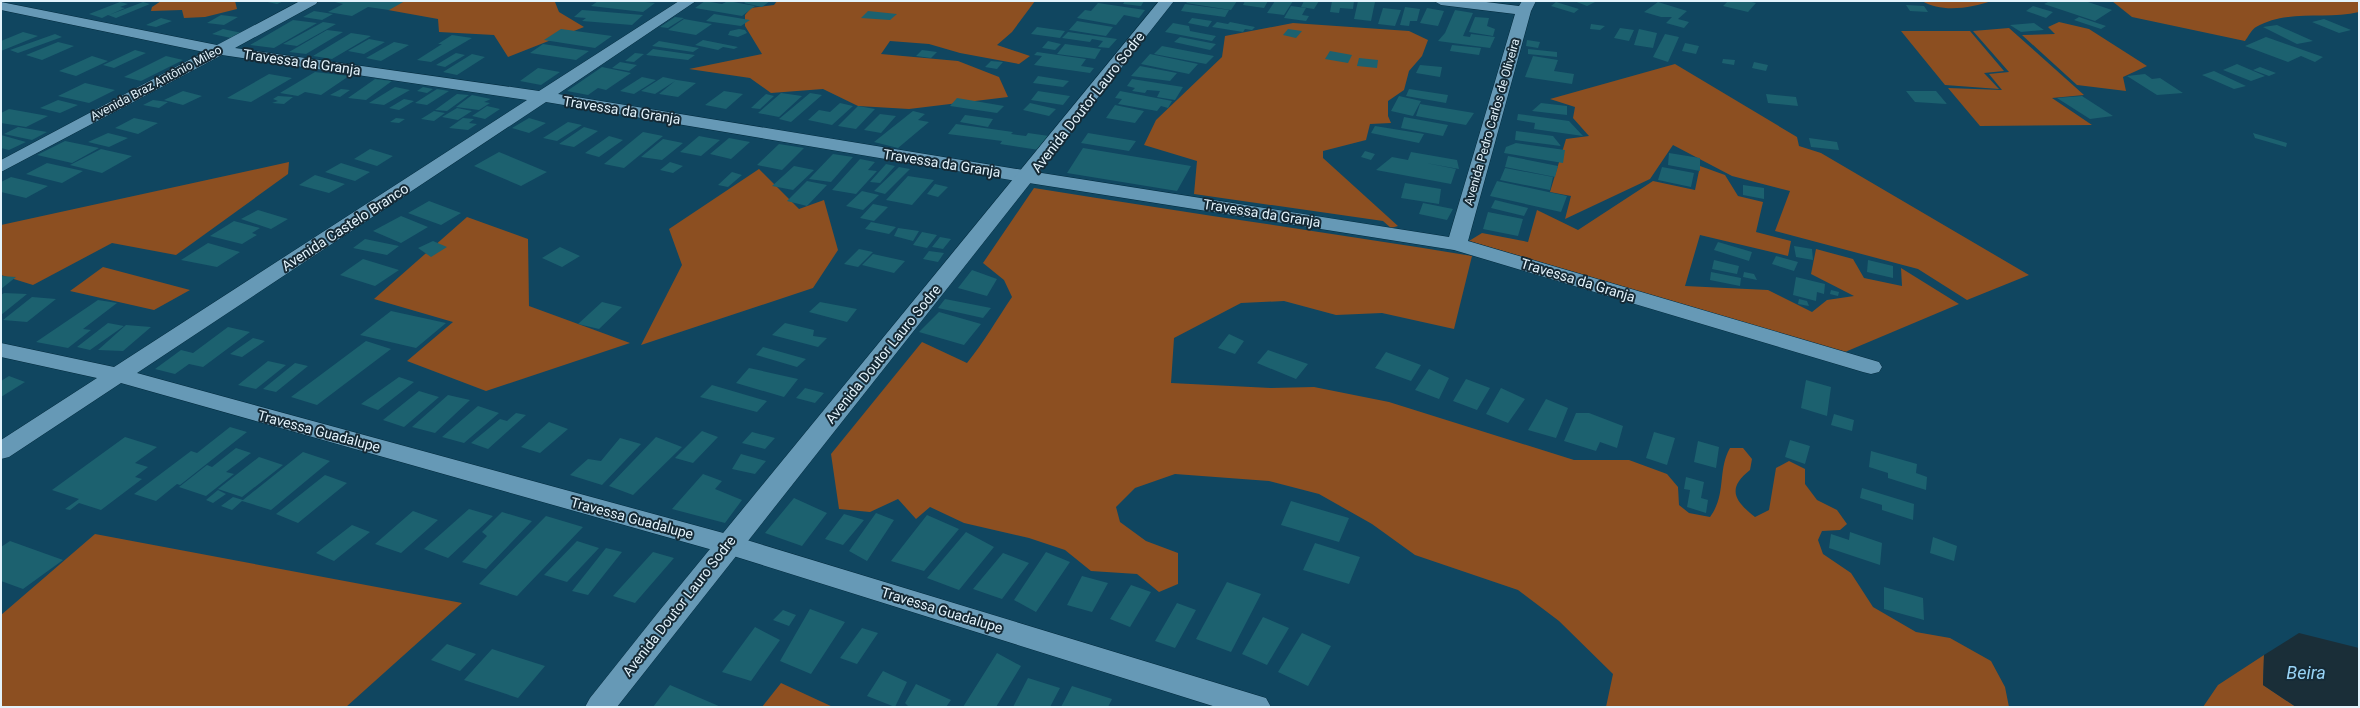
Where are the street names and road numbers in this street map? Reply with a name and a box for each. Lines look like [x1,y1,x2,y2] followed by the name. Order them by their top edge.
[1028,29,1148,175] street label: Avenida Doutor Lauro Sodre
[1461,37,1523,207] street label: Avenida Pedro Carlos de Oliveira
[88,42,224,124] street label: Avenida Braz Antônio Mileo
[242,46,362,78] street label: Travessa da Granja
[562,93,682,127] street label: Travessa da Granja
[882,146,1002,180] street label: Travessa da Granja
[279,180,411,274] street label: Avenida Castelo Branco
[1202,196,1322,230] street label: Travessa da Granja
[1519,255,1637,305] street label: Travessa da Granja
[822,281,944,427] street label: Avenida Doutor Lauro Sodre
[256,407,382,455] street label: Travessa Guadalupe
[569,494,695,542] street label: Travessa Guadalupe
[619,533,739,679] street label: Avenida Doutor Lauro Sodre
[879,584,1005,636] street label: Travessa Guadalupe

